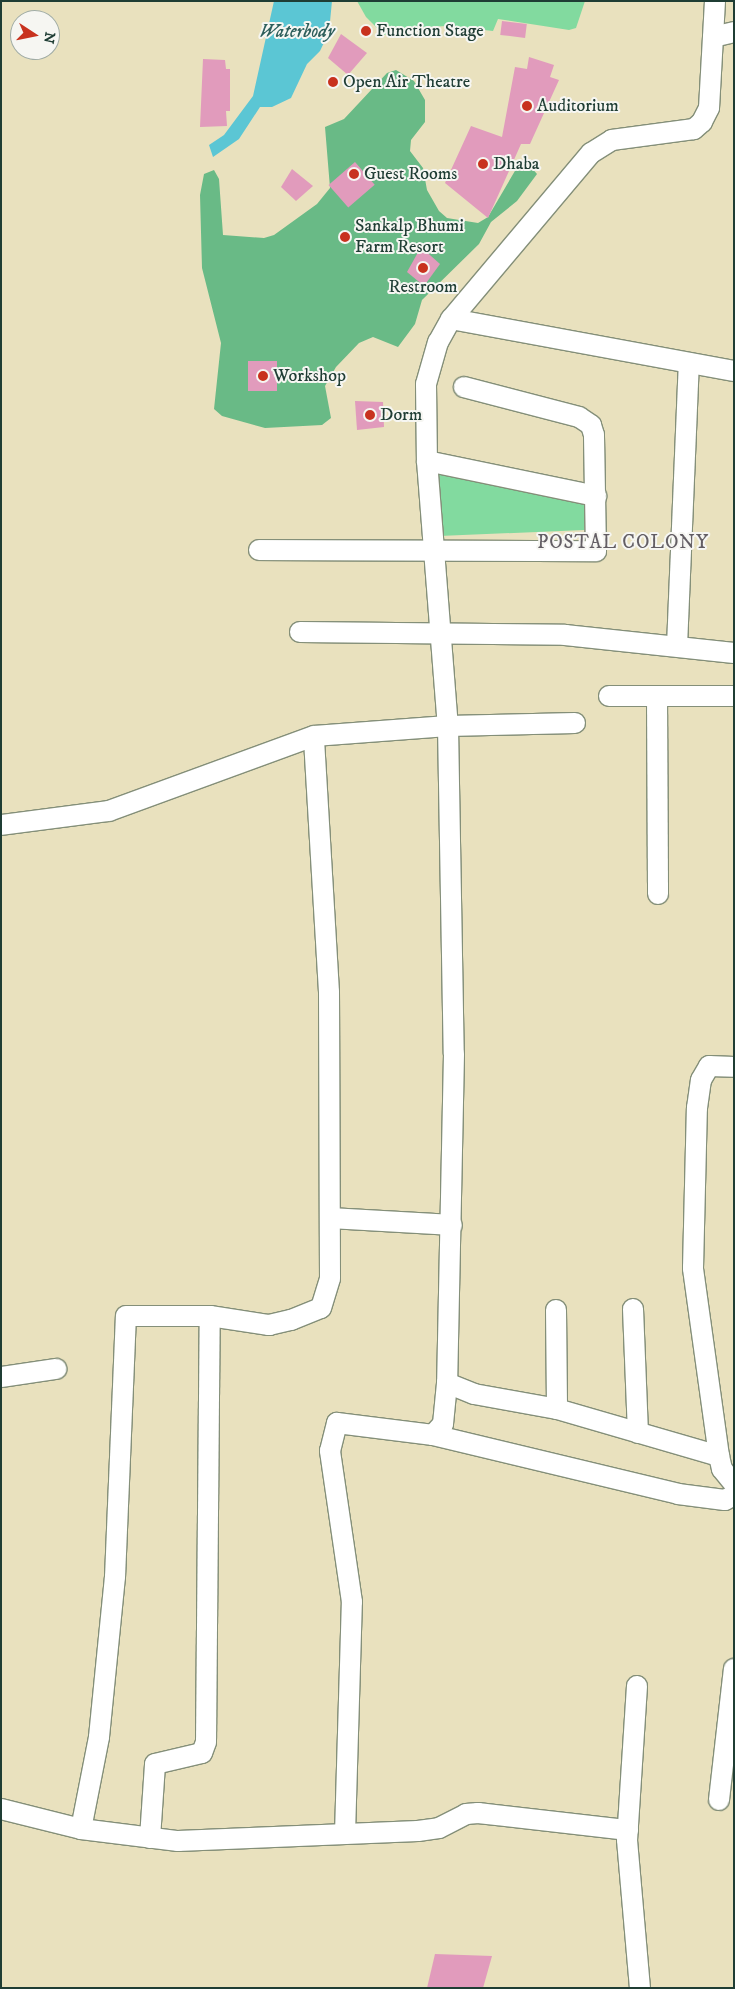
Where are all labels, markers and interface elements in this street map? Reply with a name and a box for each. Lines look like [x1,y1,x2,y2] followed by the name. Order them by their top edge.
[10,10,60,60] north arrow
[376,20,484,42] place label: Function Stage
[259,21,335,43] water label: Waterbody
[360,25,372,37] marker: Function Stage
[39,30,59,45] text: N
[343,71,470,93] place label: Open Air Theatre
[327,76,339,88] marker: Open Air Theatre
[537,95,619,117] place label: Auditorium
[521,100,533,112] marker: Auditorium
[493,153,539,175] place label: Dhaba
[477,158,489,170] marker: Dhaba
[364,163,457,185] place label: Guest Rooms
[348,168,360,180] marker: Guest Rooms
[355,216,464,258] place label: Sankalp Bhumi Farm Resort
[339,231,351,243] marker: Sankalp Bhumi Farm Resort
[417,262,429,274] marker: Restroom
[389,276,457,298] place label: Restroom
[273,365,346,387] place label: Workshop
[257,370,269,382] marker: Workshop
[380,404,422,426] place label: Dorm
[364,409,376,421] marker: Dorm
[536,532,710,554] district label: POSTAL COLONY

